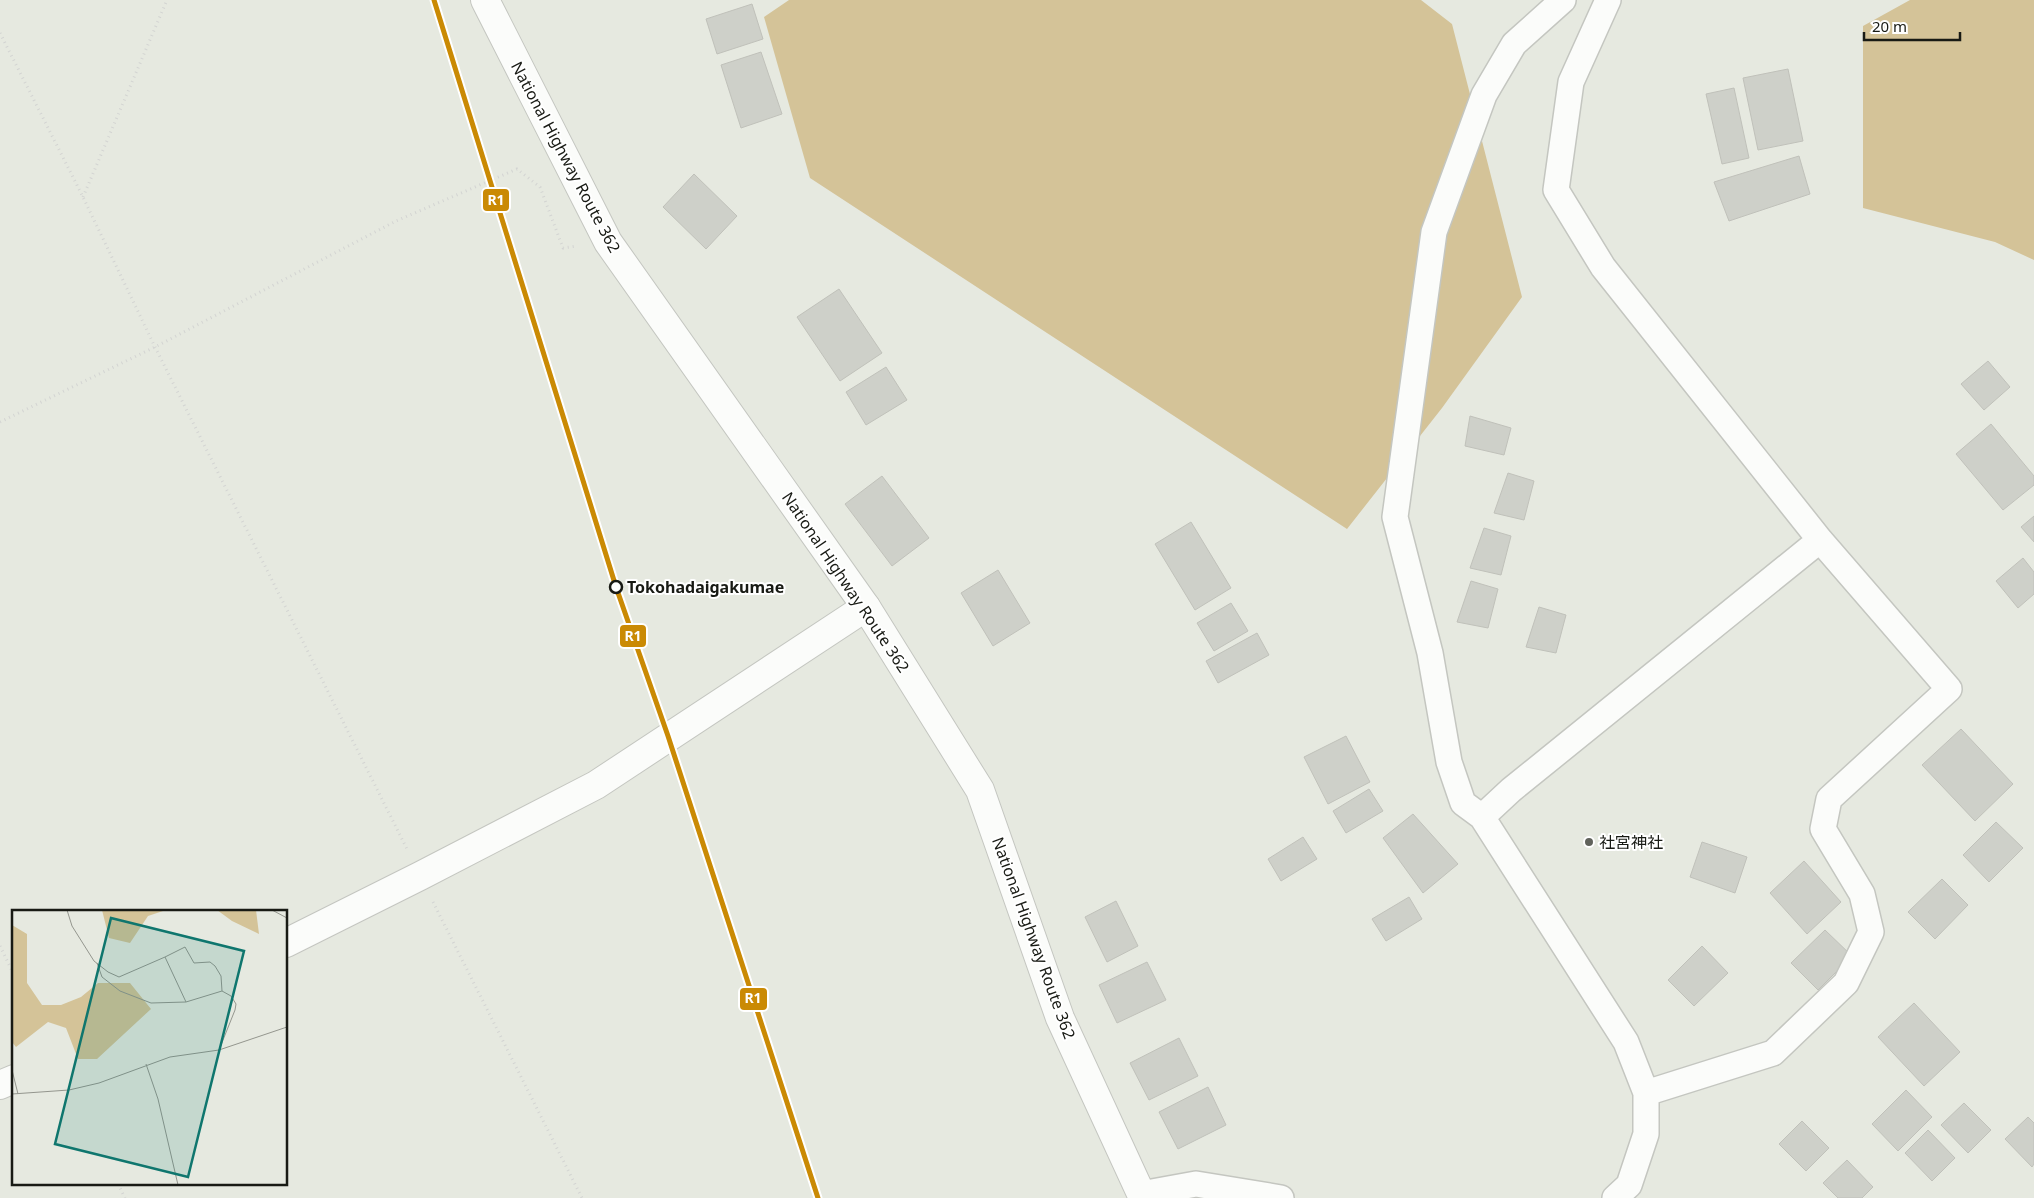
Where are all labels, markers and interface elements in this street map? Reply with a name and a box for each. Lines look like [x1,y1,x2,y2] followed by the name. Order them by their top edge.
[1864,10,1960,42] scale bar
[1872,16,1907,36] text: 20 m
[506,58,626,256] street label: National Highway Route 362
[482,188,510,212] line badge: R1
[487,190,505,209] text: R1
[777,487,915,677] street label: National Highway Route 362
[627,576,784,598] place label: Tokohadaigakumae
[609,580,623,594] marker: Tokohadaigakumae
[619,624,647,648] line badge: R1
[624,626,642,645] text: R1
[1599,831,1663,853] place label: 社宮神社
[987,834,1081,1042] street label: National Highway Route 362
[1583,836,1595,848] marker: 社宮神社
[12,910,288,1186] inset map
[739,987,768,1011] line badge: R1
[744,988,762,1007] text: R1

